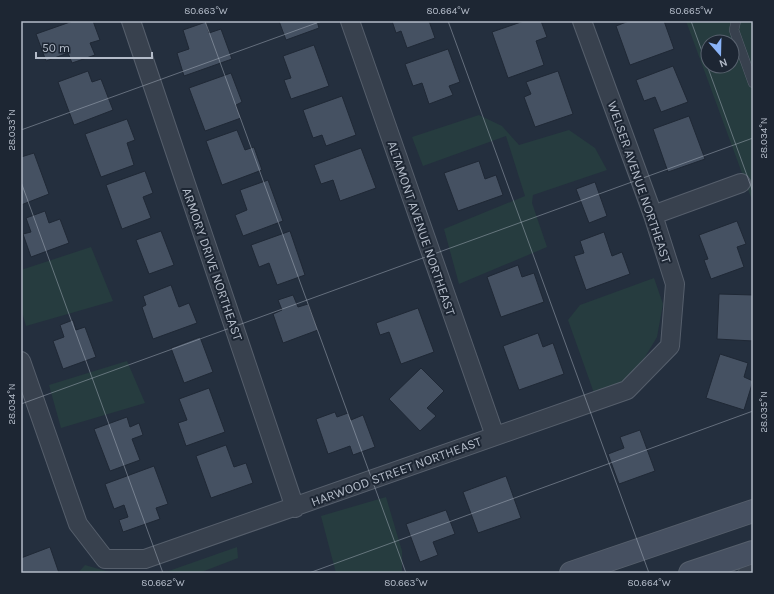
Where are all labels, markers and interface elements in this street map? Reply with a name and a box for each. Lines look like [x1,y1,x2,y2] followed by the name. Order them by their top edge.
[184,5,228,17] text: 80.663°W
[426,5,470,17] text: 80.664°W
[669,5,713,17] text: 80.665°W
[36,34,152,60] scale bar
[700,34,740,74] north arrow
[42,41,70,55] text: 50 m
[717,55,729,70] text: N
[605,99,674,266] street label: WELSER AVENUE NORTHEAST
[6,109,18,151] text: 28.033°N
[758,117,770,159] text: 28.034°N
[385,139,459,318] street label: ALTAMONT AVENUE NORTHEAST
[179,186,246,343] street label: ARMORY DRIVE NORTHEAST
[6,383,18,425] text: 28.034°N
[758,391,770,433] text: 28.035°N
[309,433,484,509] street label: HARWOOD STREET NORTHEAST
[141,577,185,589] text: 80.662°W
[384,577,428,589] text: 80.663°W
[627,577,671,589] text: 80.664°W

